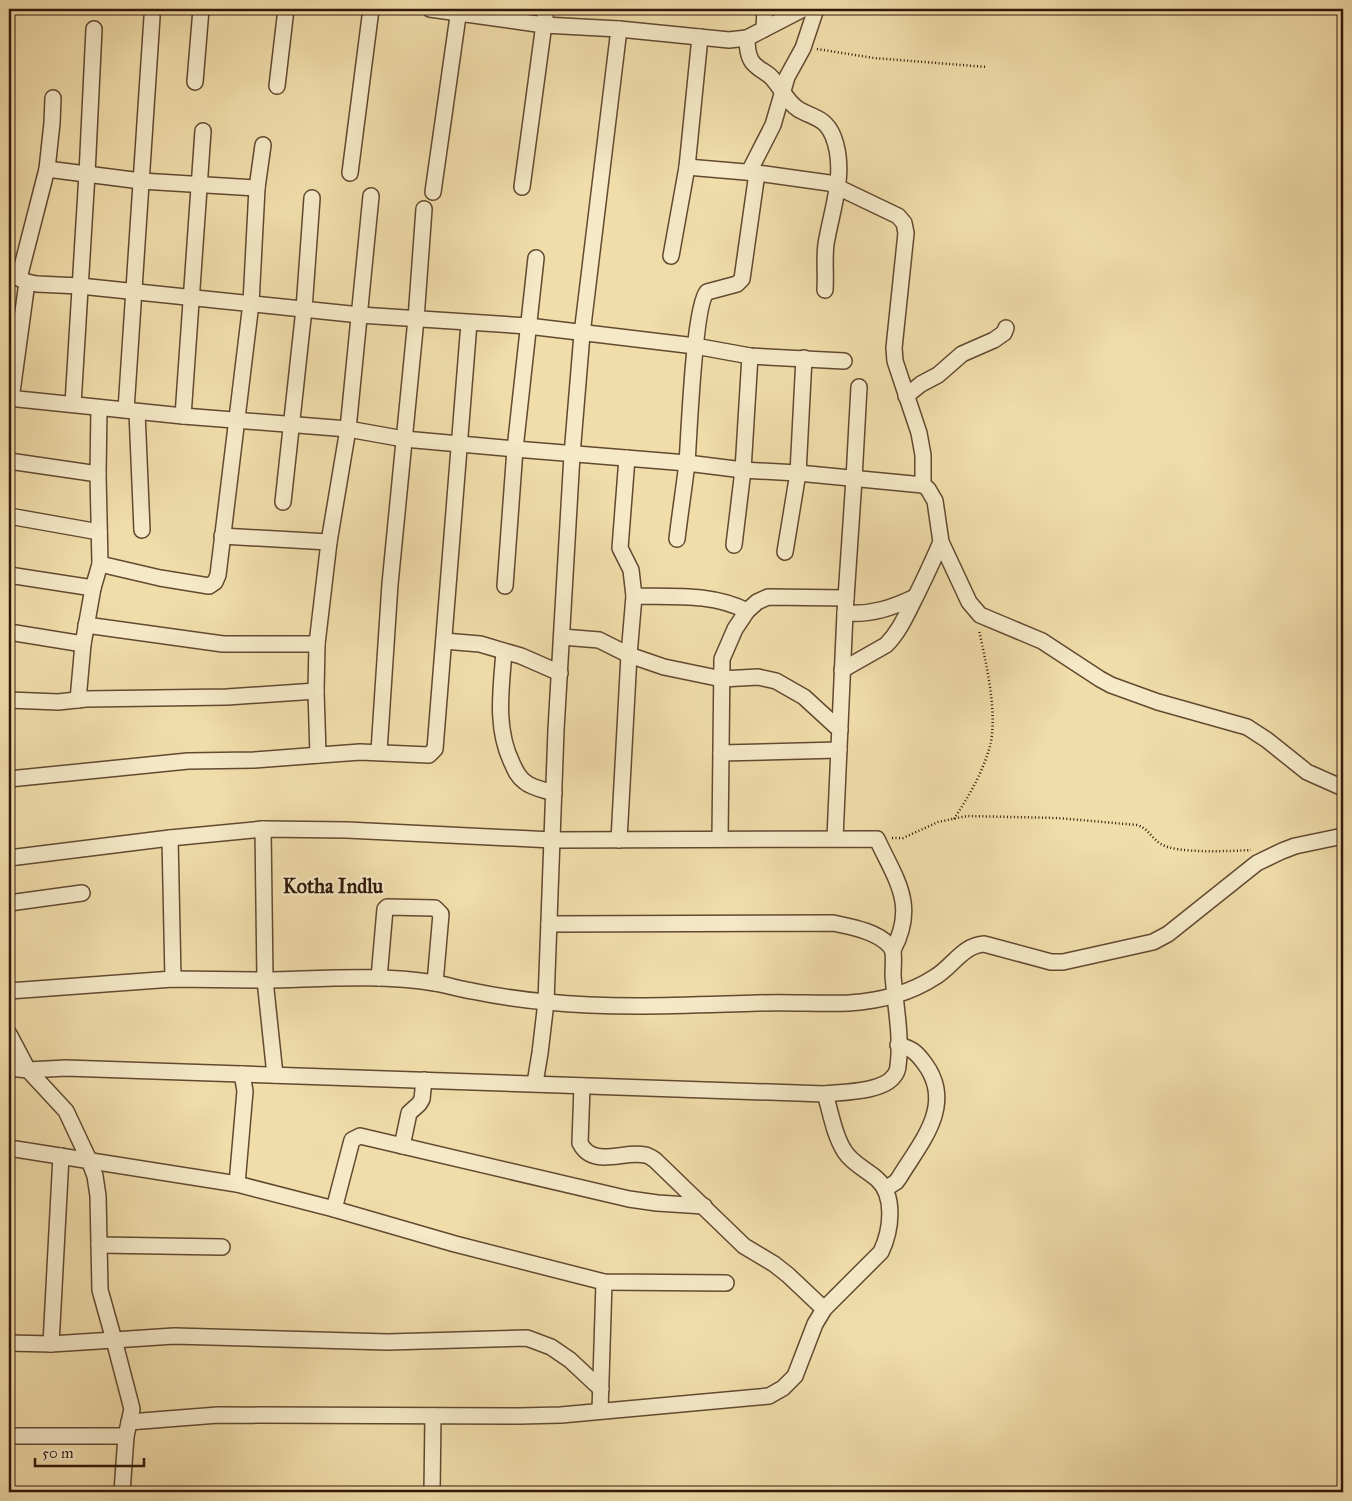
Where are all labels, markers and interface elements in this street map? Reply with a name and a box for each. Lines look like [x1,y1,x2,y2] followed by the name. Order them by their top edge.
[283,874,384,898] district label: Kotha Indlu
[35,1436,144,1468] scale bar
[42,1444,74,1462] text: 50 m

